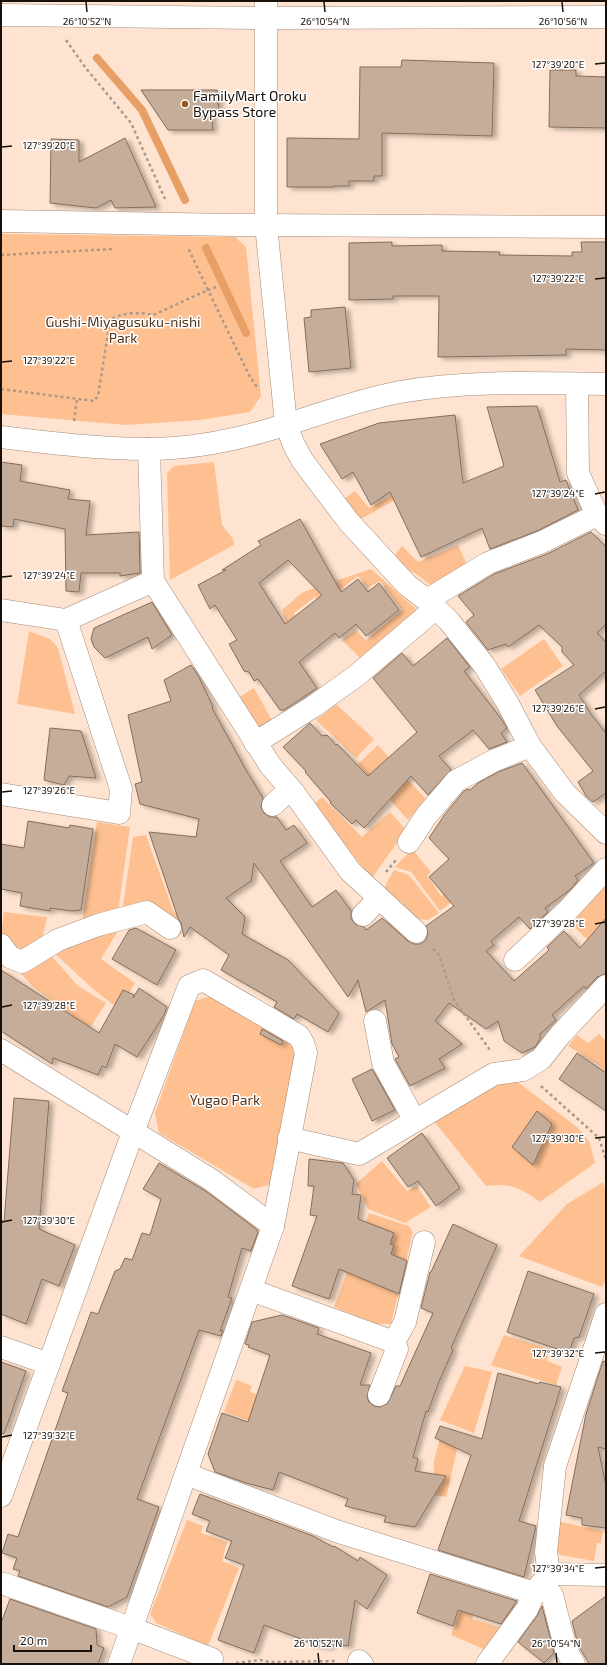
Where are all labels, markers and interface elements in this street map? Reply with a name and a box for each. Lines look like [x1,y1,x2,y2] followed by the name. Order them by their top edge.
[63,15,111,27] text: 26°10'52"N
[300,15,350,27] text: 26°10'54"N
[539,15,587,27] text: 26°10'56"N
[532,58,585,70] text: 127°39'20"E
[193,87,307,120] place label: FamilyMart Oroku Bypass Store
[180,99,190,109] marker: FamilyMart Oroku Bypass Store
[23,139,76,151] text: 127°39'20"E
[532,272,584,284] text: 127°39'22"E
[45,313,201,346] park label: Gushi-Miyagusuku-nishi Park
[23,354,75,366] text: 127°39'22"E
[532,487,585,499] text: 127°39'24"E
[23,569,76,581] text: 127°39'24"E
[532,702,584,714] text: 127°39'26"E
[23,784,75,796] text: 127°39'26"E
[532,917,585,929] text: 127°39'28"E
[23,999,76,1011] text: 127°39'28"E
[190,1091,260,1108] park label: Yugao Park
[532,1132,585,1144] text: 127°39'30"E
[23,1214,76,1226] text: 127°39'30"E
[532,1347,584,1359] text: 127°39'32"E
[23,1429,75,1441] text: 127°39'32"E
[532,1562,585,1574] text: 127°39'34"E
[14,1627,91,1653] scale bar
[20,1633,47,1647] text: 20 m
[294,1637,342,1649] text: 26°10'52"N
[531,1637,581,1649] text: 26°10'54"N

